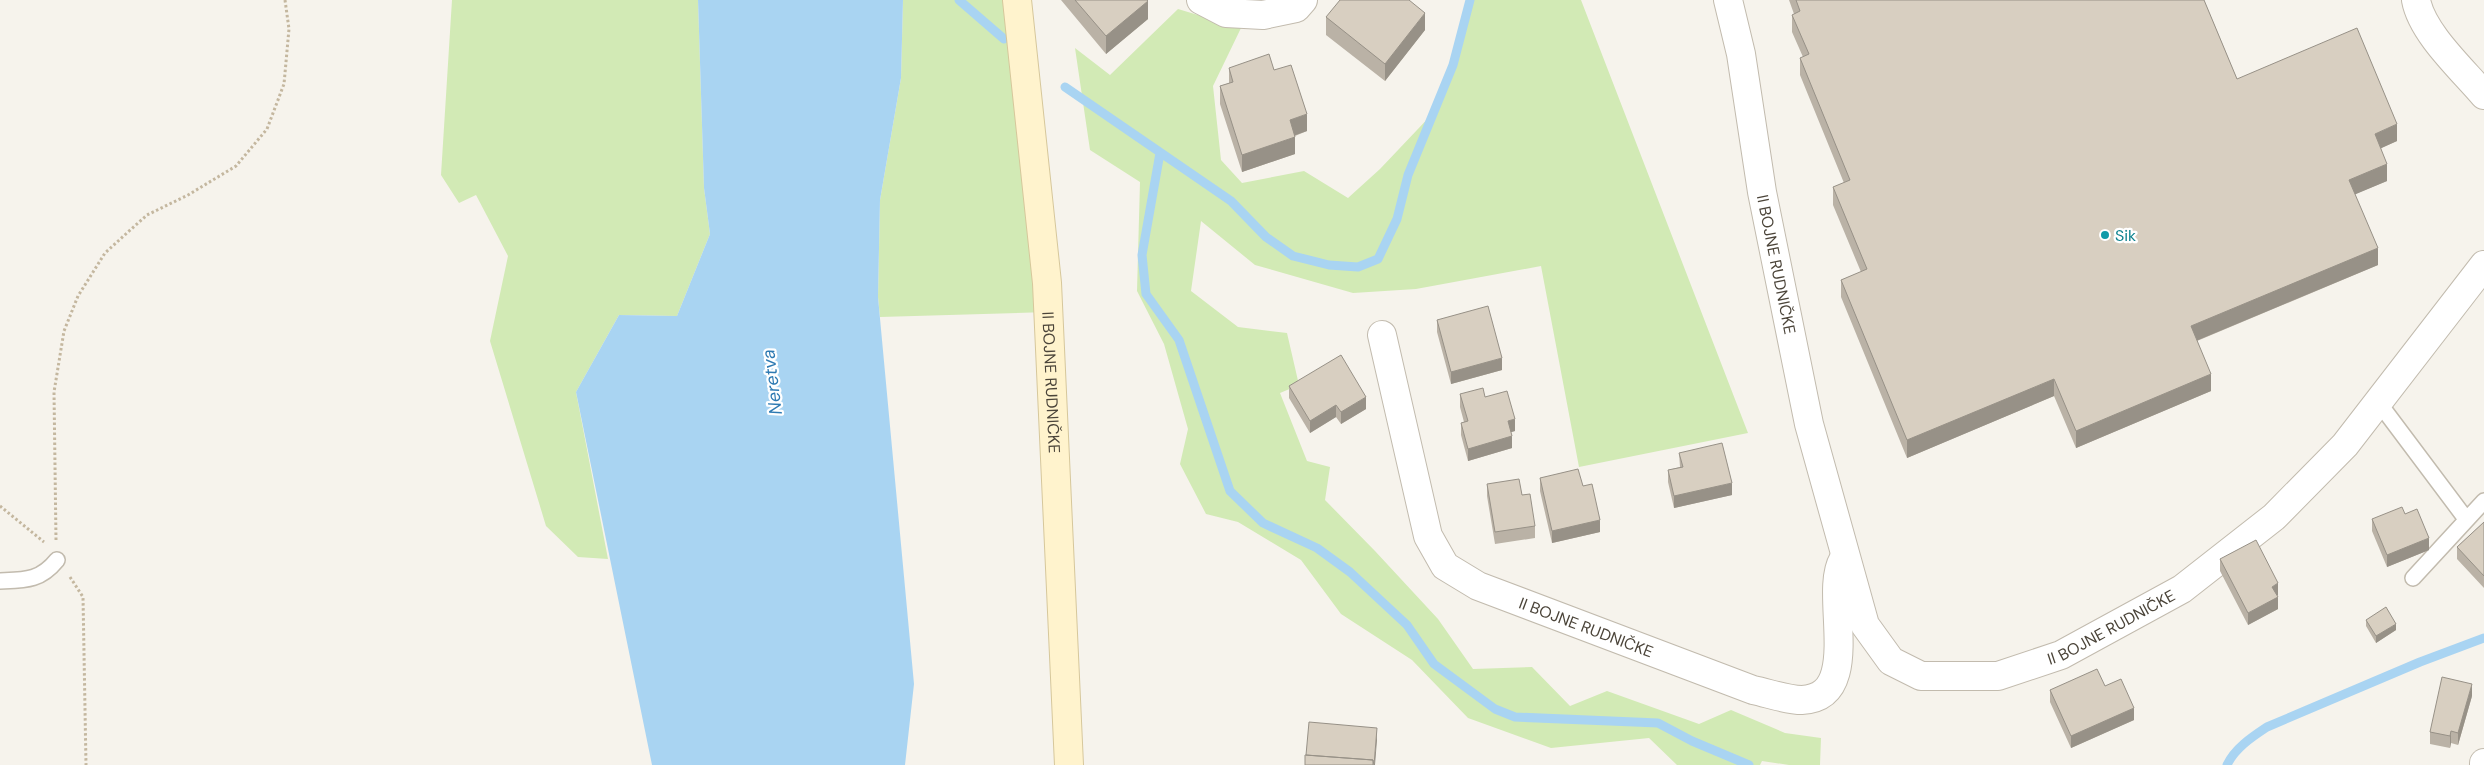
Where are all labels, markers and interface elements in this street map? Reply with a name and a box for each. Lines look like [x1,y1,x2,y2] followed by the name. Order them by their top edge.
[1752,193,1801,336] street label: II BOJNE RUDNIČKE
[2115,225,2136,246] place label: Sik
[2099,229,2111,241] marker: Sik
[1038,311,1065,454] street label: II BOJNE RUDNIČKE
[756,348,788,416] water label: Neretva
[2045,584,2178,669] street label: II BOJNE RUDNIČKE
[1516,592,1656,662] street label: II BOJNE RUDNIČKE

